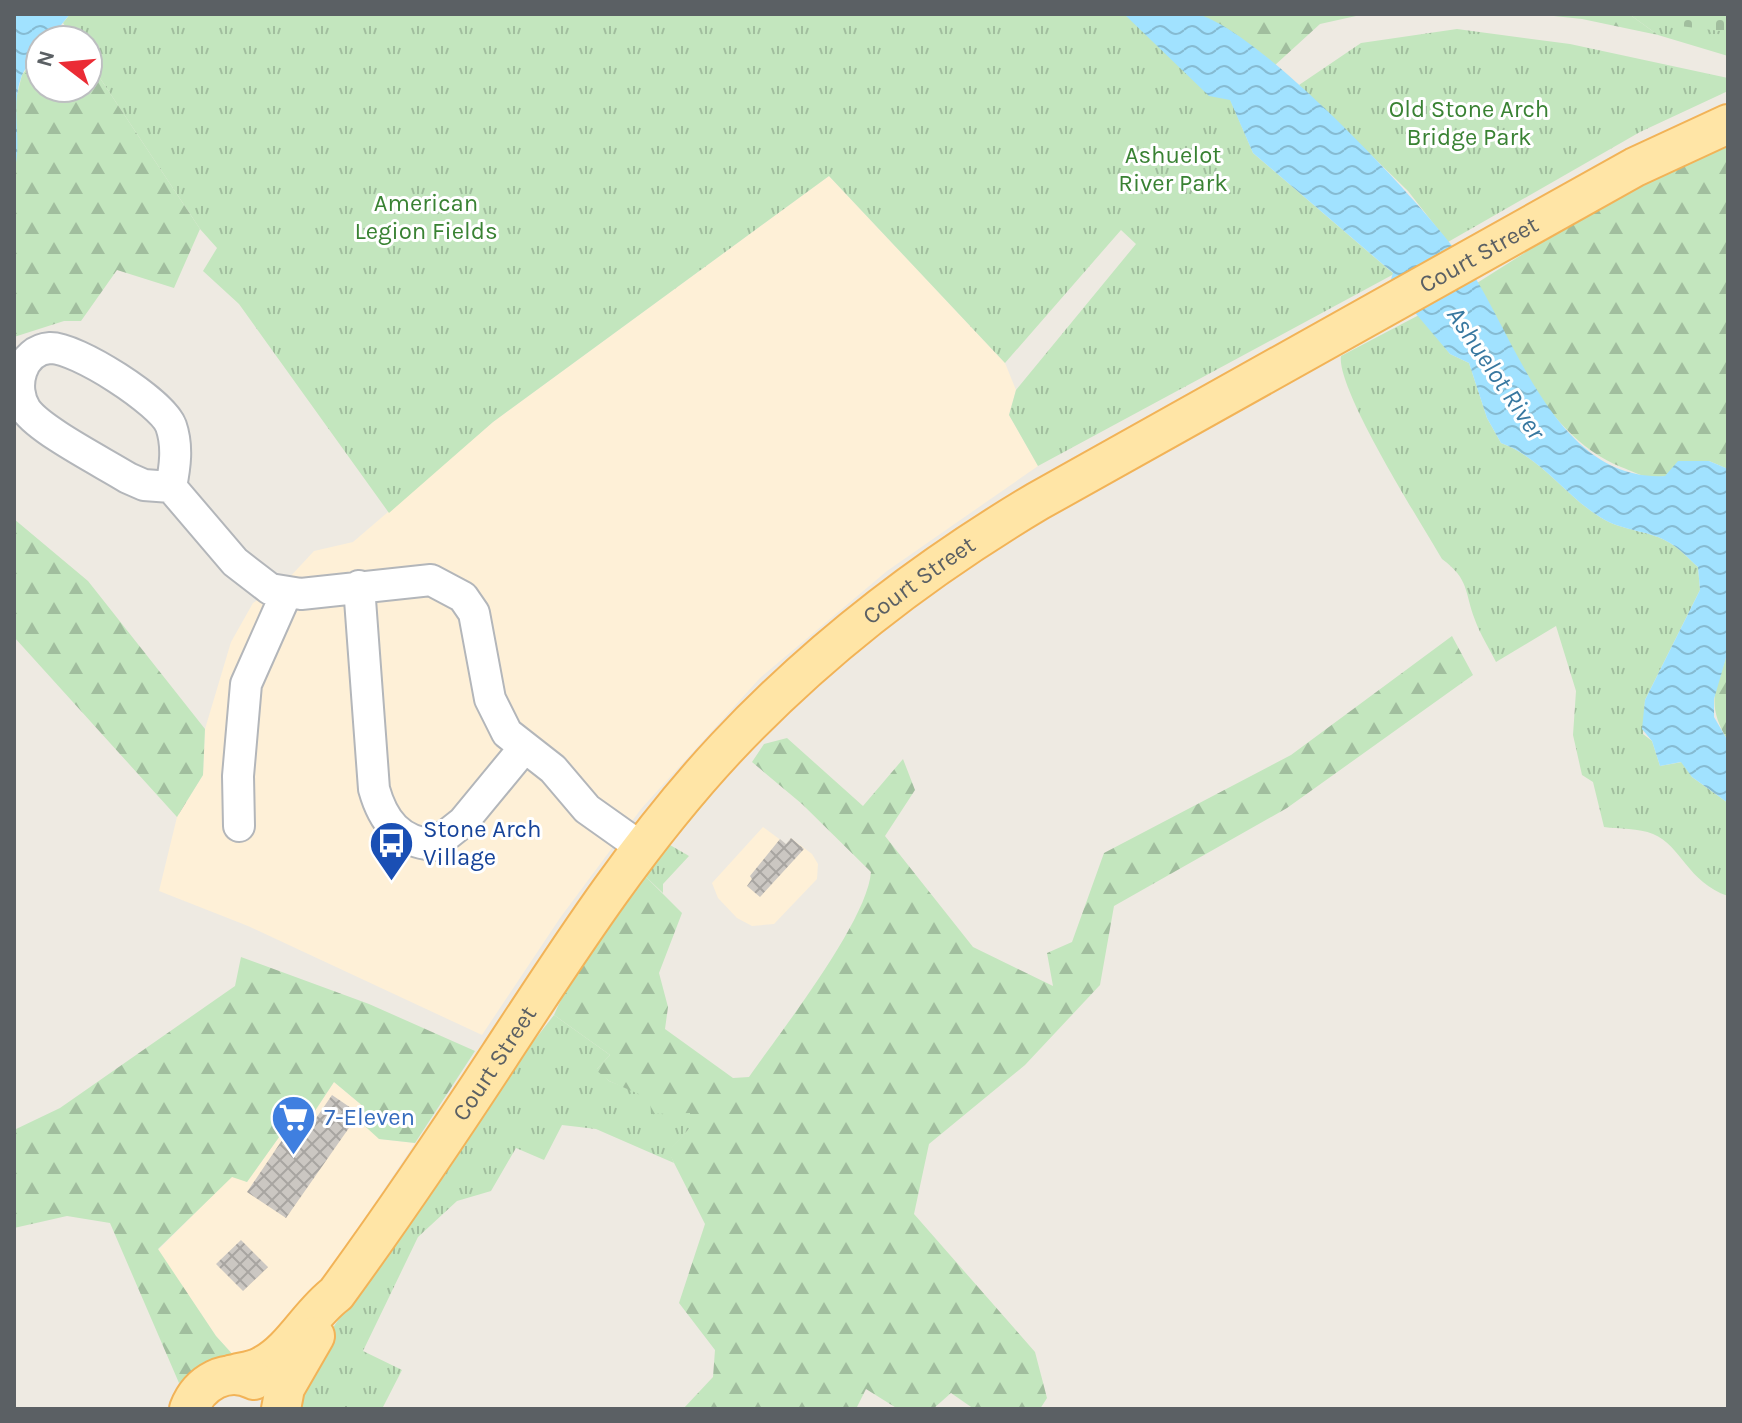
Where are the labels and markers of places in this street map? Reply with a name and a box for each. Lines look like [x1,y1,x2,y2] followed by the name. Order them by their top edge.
[423,815,542,871] place label: Stone Arch Village
[368,819,416,882] bus stop icon: Stone Arch Village
[269,1093,317,1156] supermarket icon: 7-Eleven
[324,1103,415,1131] place label: 7-Eleven

